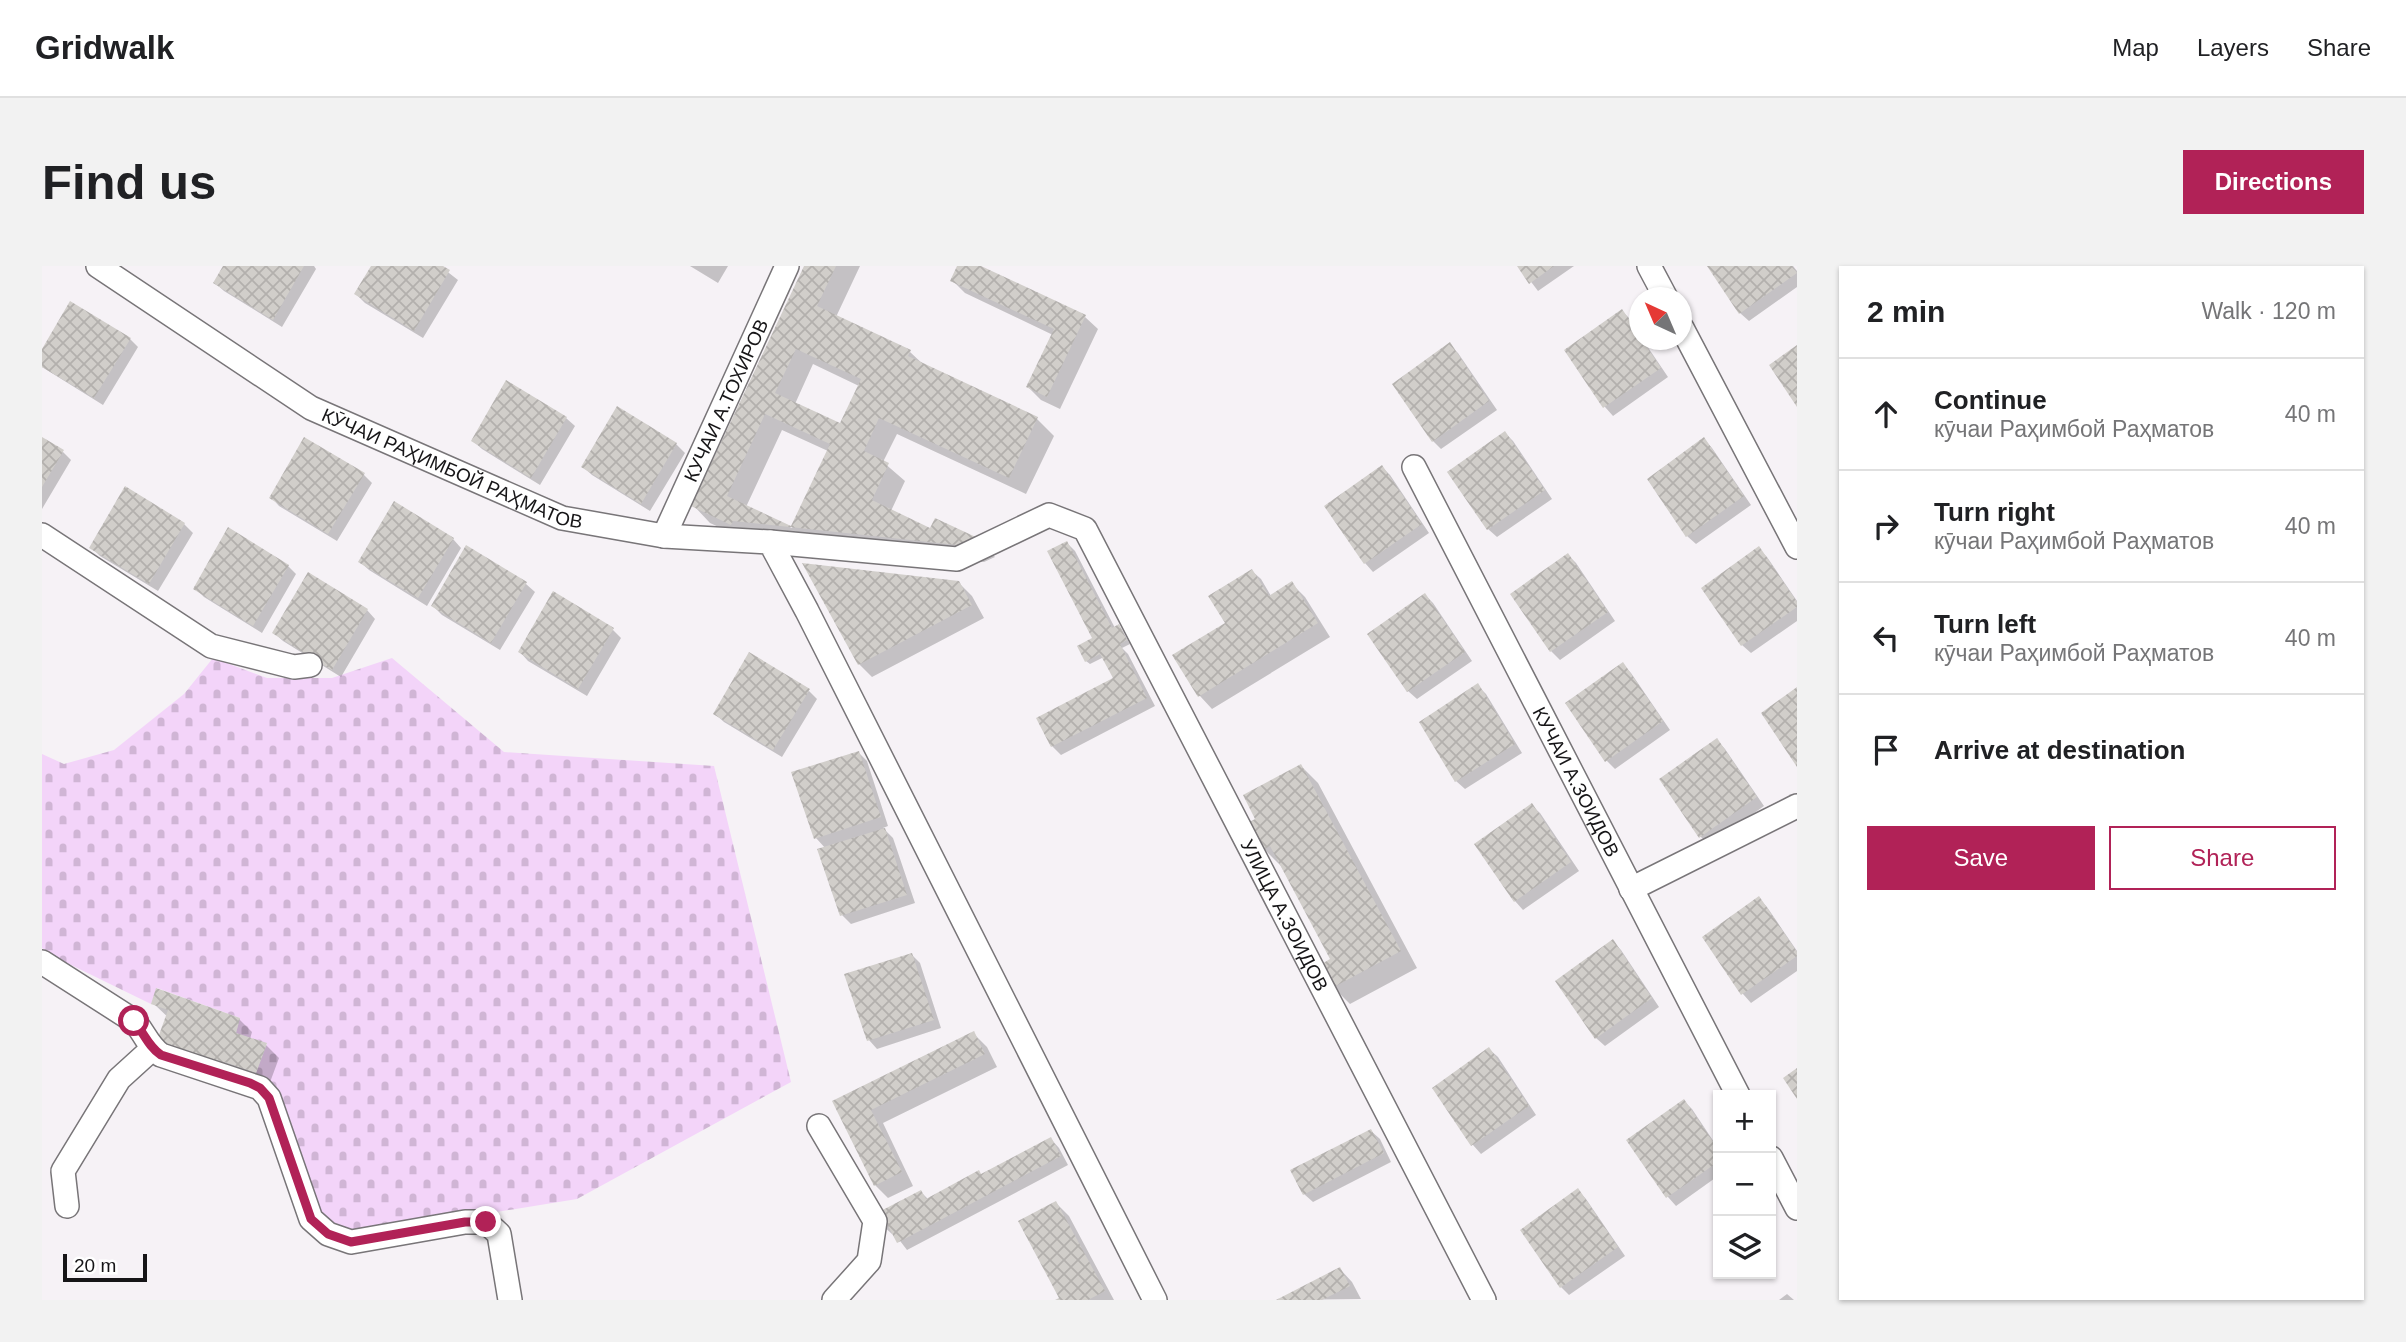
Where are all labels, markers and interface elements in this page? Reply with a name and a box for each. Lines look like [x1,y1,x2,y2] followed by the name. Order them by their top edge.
[35,29,174,66] text: Gridwalk
[2112,34,2159,61] text: Map
[2197,34,2269,61] text: Layers
[2307,34,2371,61] text: Share
[2183,150,2364,214] button: Directions
[42,155,216,209] text: Find us
[1629,287,1692,350] north arrow
[1867,295,1945,328] text: 2 min
[2201,298,2336,324] text: Walk · 120 m
[680,316,772,485] street label: КУЧАИ А.ТОХИРОВ
[1934,385,2047,415] text: Continue
[1867,395,1905,433] icon: ahead
[2285,401,2336,427] text: 40 m
[319,404,584,532] street label: КӮЧАИ РАҲИМБОЙ РАҲМАТОВ
[1934,416,2214,442] text: кӯчаи Раҳимбой Раҳматов
[1934,497,2055,527] text: Turn right
[1867,507,1905,545] icon: right
[2285,513,2336,539] text: 40 m
[1934,528,2214,554] text: кӯчаи Раҳимбой Раҳматов
[1934,609,2036,639] text: Turn left
[1867,619,1905,657] icon: left
[2285,625,2336,651] text: 40 m
[1934,640,2214,666] text: кӯчаи Раҳимбой Раҳматов
[1529,703,1623,860] street label: КУЧАИ А.ЗОИДОВ
[1867,731,1905,769] icon: arrive
[1934,735,2185,765] text: Arrive at destination
[1867,826,2095,890] button: Save
[2109,826,2336,890] button: Share
[1236,836,1332,994] street label: УЛИЦА А.ЗОИДОВ
[118,1005,149,1036] route start
[1713,1090,1776,1279] map controls
[1713,1090,1776,1153] button: +
[1713,1153,1776,1216] button: −
[470,1206,501,1237] route end
[1713,1216,1776,1279] button: layers
[63,1251,147,1283] scale bar
[74,1255,116,1276] text: 20 m

